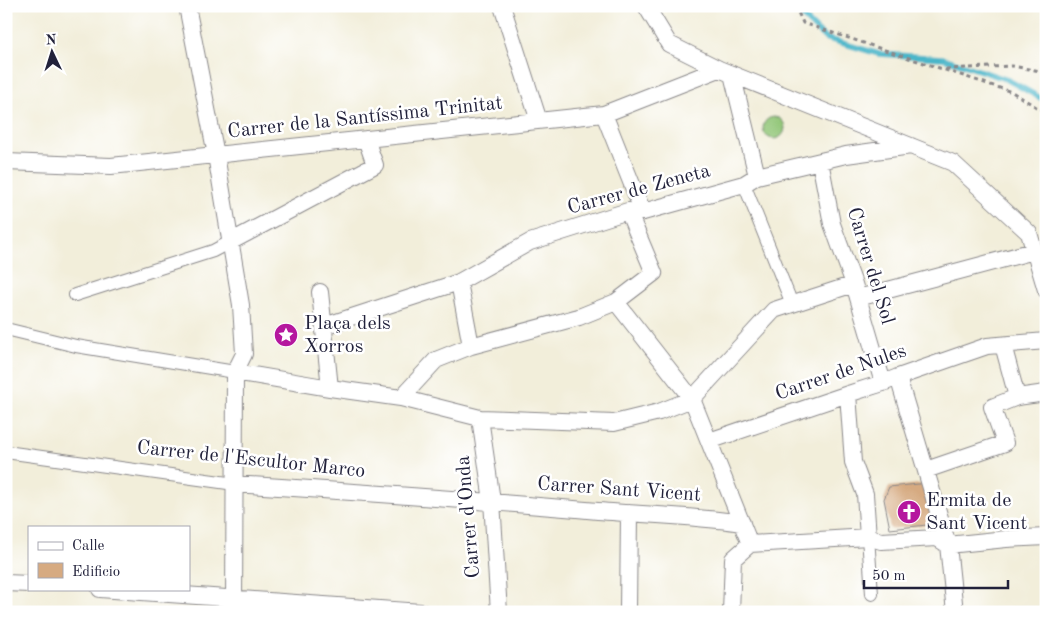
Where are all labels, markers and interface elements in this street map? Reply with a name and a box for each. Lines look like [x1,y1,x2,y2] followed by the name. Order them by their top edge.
[28,28,78,78] north arrow
[45,33,57,47] text: N
[227,94,503,142] street label: Carrer de la Santíssima Trinitat
[565,161,713,219] street label: Carrer de Zeneta
[843,205,897,327] street label: Carrer del Sol
[304,314,391,357] place label: Plaça dels Xorros
[273,322,299,348] place icon: Plaça dels Xorros
[773,341,909,405] street label: Carrer de Nules
[136,438,366,482] street label: Carrer de l'Escultor Marco
[454,455,484,579] street label: Carrer d'Onda
[536,474,702,506] street label: Carrer Sant Vicent
[926,491,1027,534] place label: Ermita de Sant Vicent
[896,499,922,525] church icon: Ermita de Sant Vicent
[28,526,190,590] legend
[72,539,105,554] text: Calle
[864,558,1008,590] scale bar
[72,565,120,580] text: Edificio
[872,569,906,584] text: 50 m

